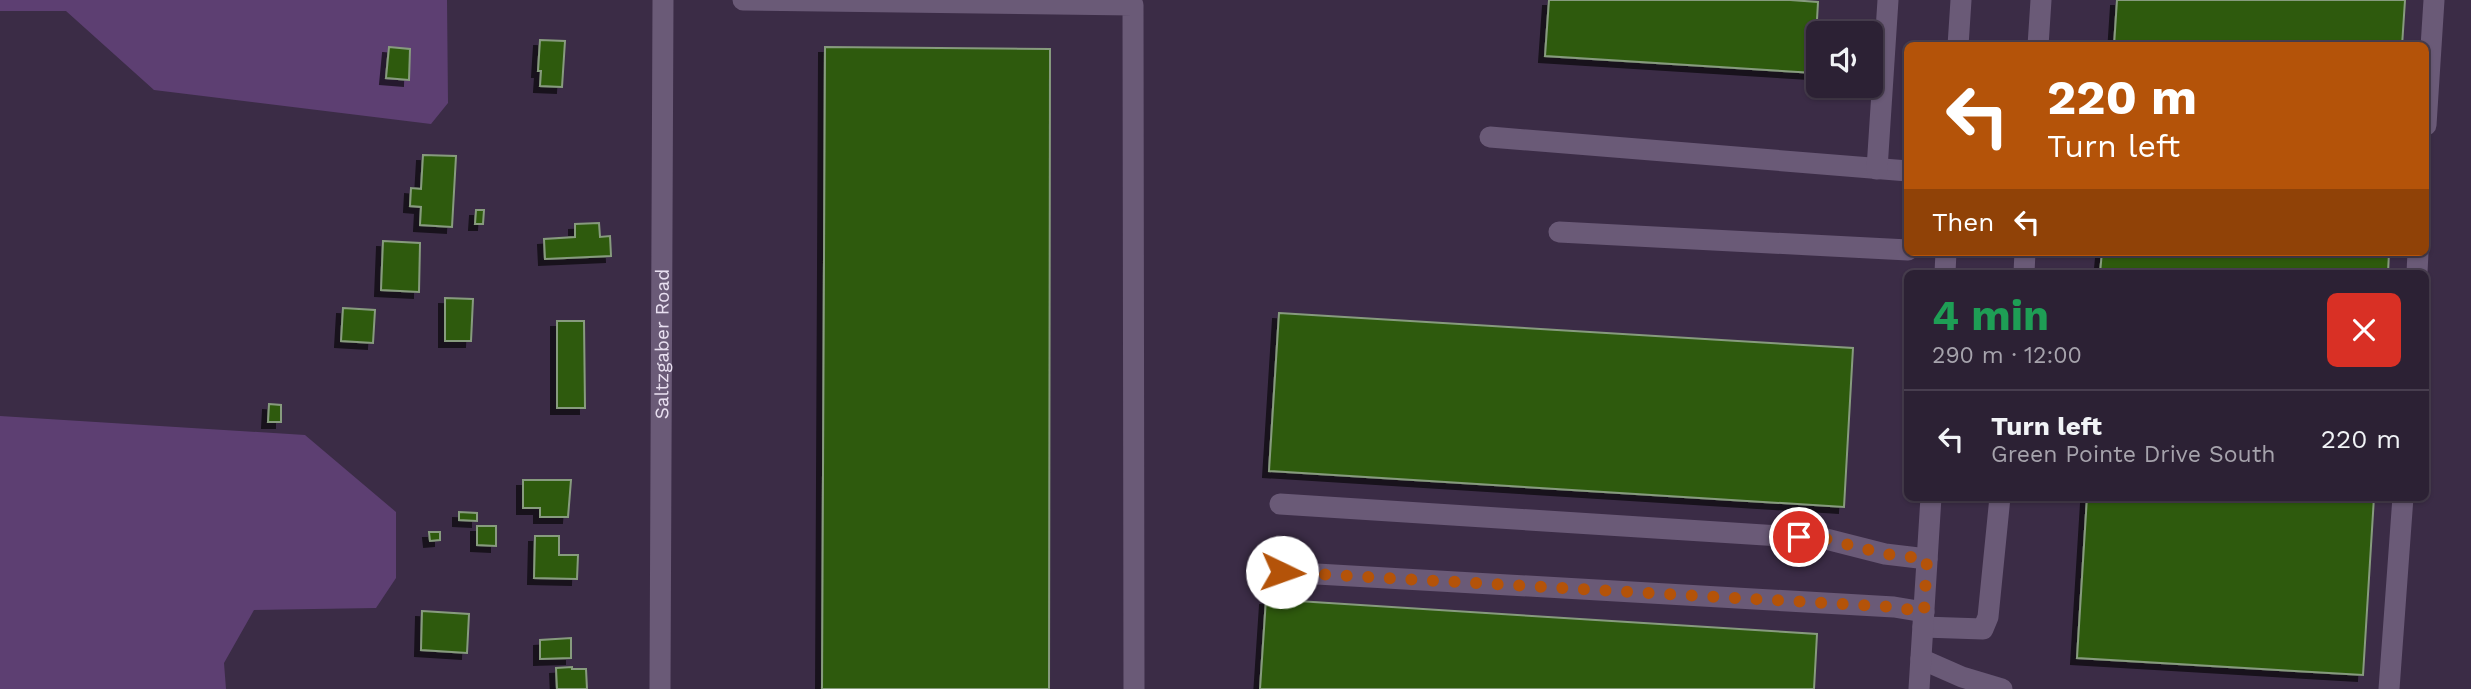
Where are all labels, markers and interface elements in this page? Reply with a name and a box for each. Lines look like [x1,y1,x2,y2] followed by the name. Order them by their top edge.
[1806,21,1883,98] map controls
[1806,21,1883,98] button: sound
[2047,68,2197,126] text: 220 m
[1932,70,2023,161] icon: left
[2047,127,2180,165] text: Turn left
[2008,203,2046,241] icon: left
[1932,207,1994,237] text: Then
[650,269,673,419] street label: Saltzgaber Road
[1932,291,2049,340] text: 4 min
[2327,293,2401,367] button: close
[1932,342,2082,369] text: 290 m · 12:00
[1991,411,2102,441] text: Turn left
[1932,420,1970,458] icon: left
[2321,424,2401,454] text: 220 m
[1991,441,2276,468] text: Green Pointe Drive South
[1769,507,1829,567] pin
[1780,518,1818,556] icon: arrive
[1245,535,1319,609] position arrow

